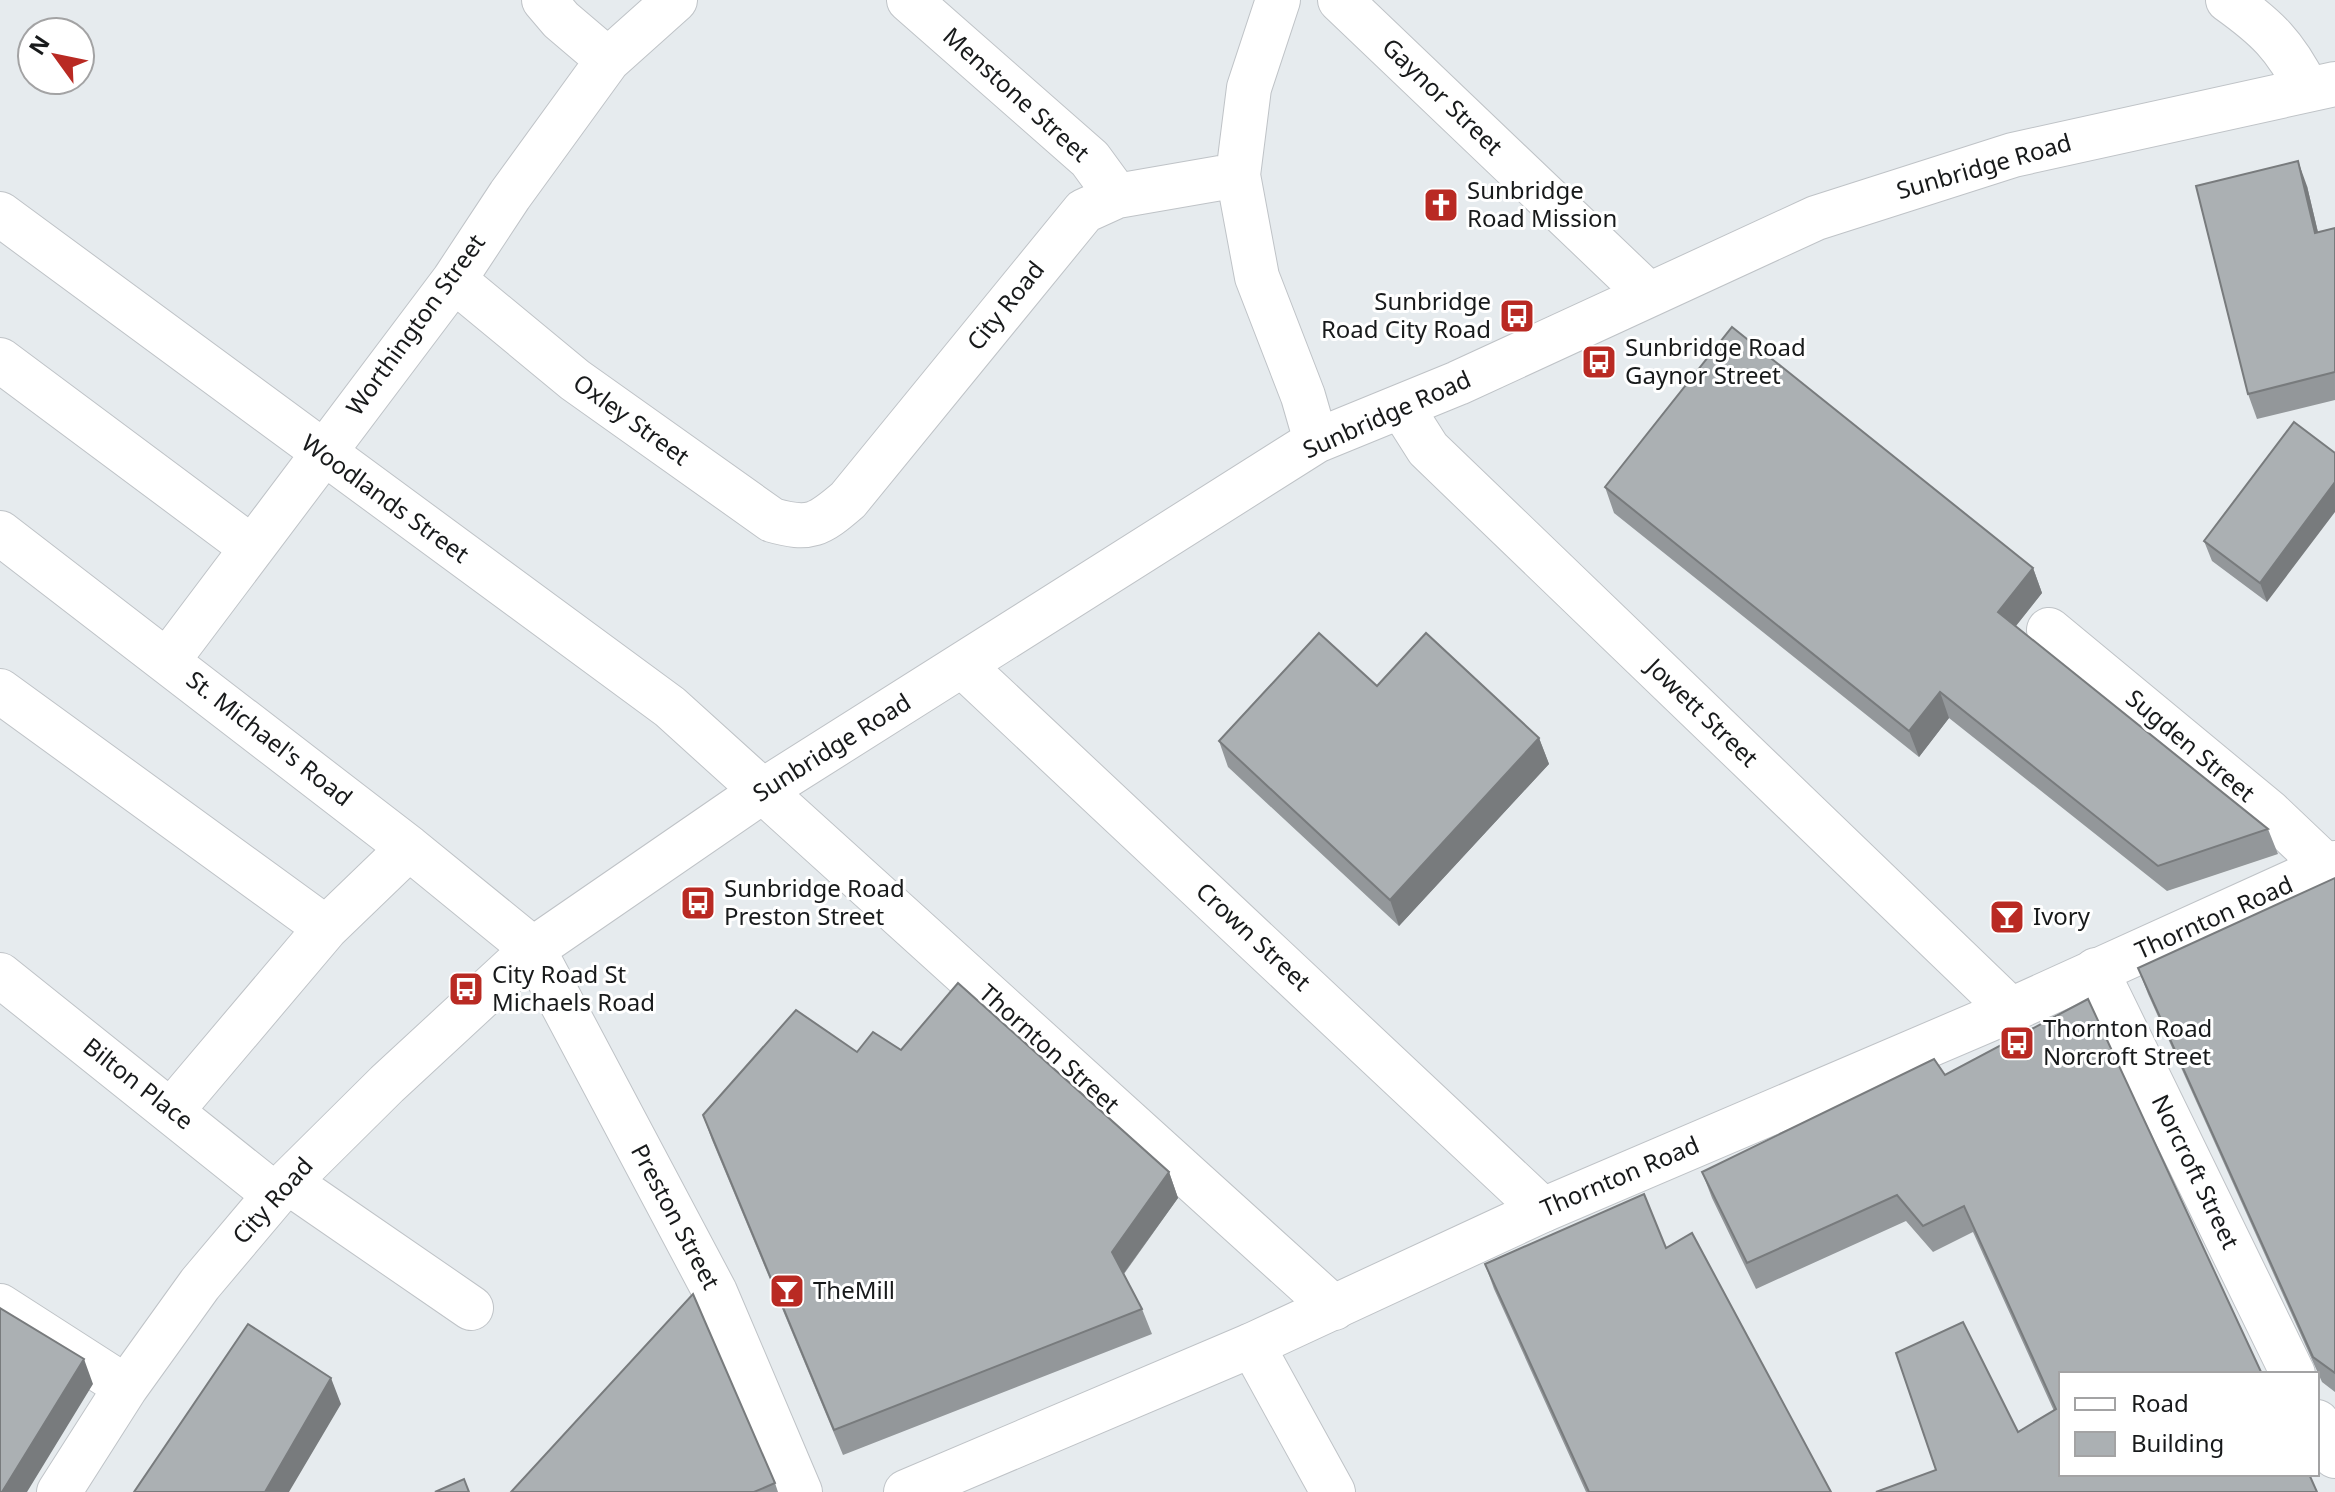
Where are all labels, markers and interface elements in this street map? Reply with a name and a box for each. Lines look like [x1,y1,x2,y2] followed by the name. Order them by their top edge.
[16,16,96,96] north arrow
[937,19,1098,169] street label: Menstone Street
[21,29,56,60] text: N
[1376,30,1511,162] street label: Gaynor Street
[1892,125,2075,206] street label: Sunbridge Road
[1467,173,1617,234] place label: Sunbridge Road Mission
[1422,186,1460,224] church icon: Sunbridge Road Mission
[338,226,492,422] street label: Worthington Street
[959,253,1051,357] street label: City Road
[1321,284,1491,345] place label: Sunbridge Road City Road
[1498,297,1536,335] bus stop icon: Sunbridge Road City Road
[1625,330,1806,391] place label: Sunbridge Road Gaynor Street
[1580,343,1618,381] bus stop icon: Sunbridge Road Gaynor Street
[1297,362,1476,465] street label: Sunbridge Road
[567,365,697,472] street label: Oxley Street
[295,426,477,570] street label: Woodlands Street
[1639,649,1766,774] street label: Jowett Street
[180,663,360,813] street label: St. Michael's Road
[2119,681,2263,809] street label: Sugden Street
[746,685,917,809] street label: Sunbridge Road
[2129,867,2297,966] street label: Thornton Road
[724,871,905,932] place label: Sunbridge Road Preston Street
[1190,874,1319,998] street label: Crown Street
[679,884,717,922] bus stop icon: Sunbridge Road Preston Street
[1988,898,2026,936] bar icon: Ivory
[2033,899,2091,932] place label: Ivory
[492,957,655,1018] place label: City Road St Michaels Road
[447,970,485,1008] bus stop icon: City Road St Michaels Road
[973,976,1128,1120] street label: Thornton Street
[2043,1011,2212,1072] place label: Thornton Road Norcroft Street
[1998,1024,2036,1062] bus stop icon: Thornton Road Norcroft Street
[77,1029,201,1136] street label: Bilton Place
[2145,1089,2248,1254] street label: Norcroft Street
[1535,1127,1704,1224] street label: Thornton Road
[624,1138,729,1295] street label: Preston Street
[224,1149,320,1250] street label: City Road
[768,1272,806,1310] bar icon: TheMill
[813,1273,895,1306] place label: TheMill
[2059,1372,2319,1476] legend
[2131,1386,2189,1419] text: Road
[2131,1426,2224,1459] text: Building

